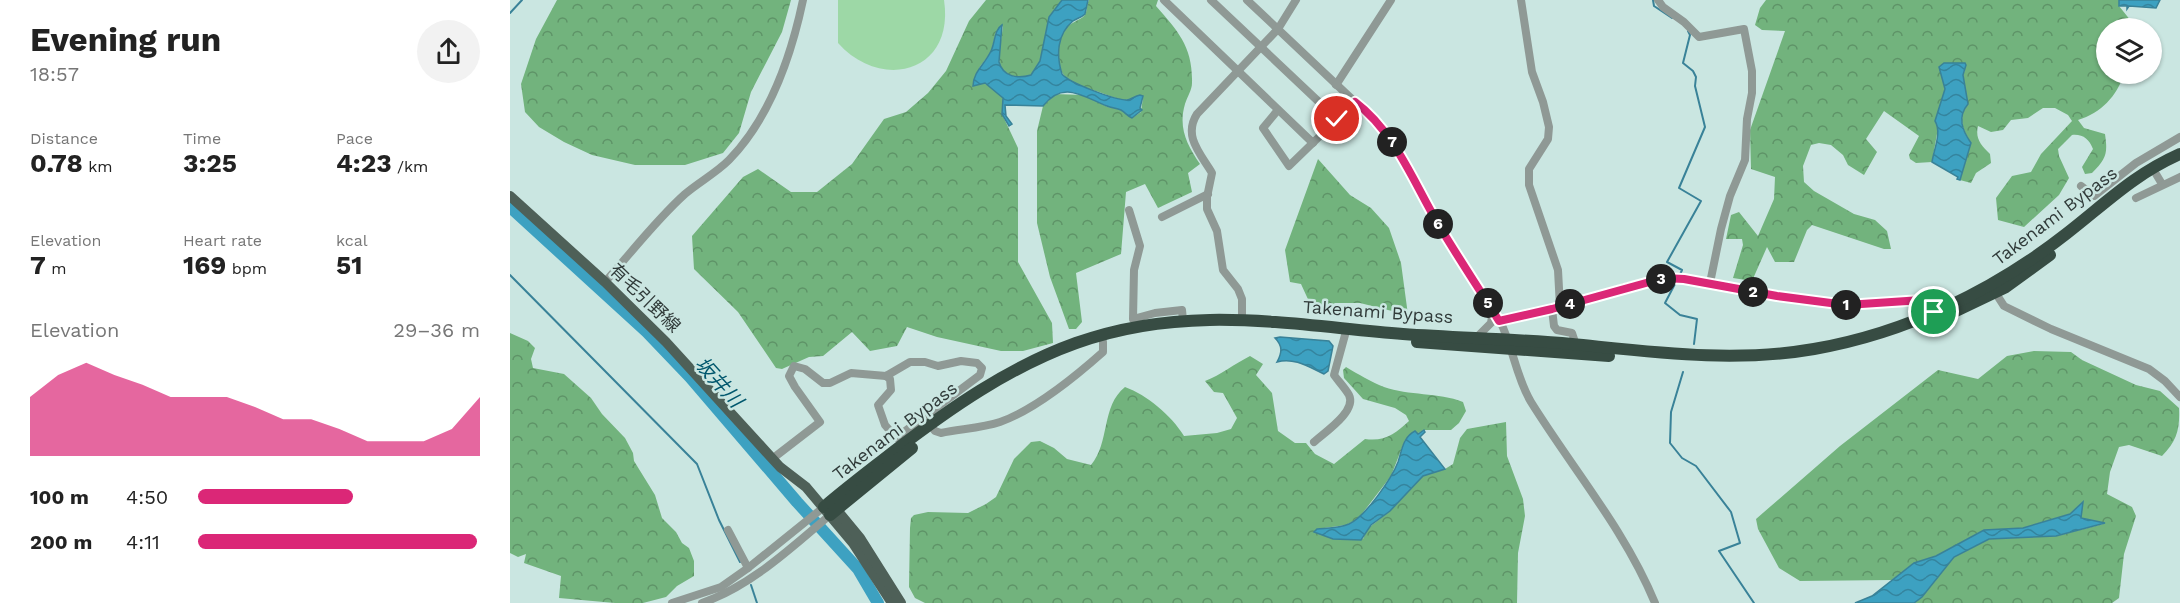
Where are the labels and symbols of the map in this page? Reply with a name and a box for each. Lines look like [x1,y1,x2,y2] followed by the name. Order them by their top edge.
[1311,93,1362,144] pin
[1377,127,1407,157] pin: 7
[1988,162,2121,269] street label: Takenami Bypass
[1423,209,1453,239] pin: 6
[606,259,685,336] street label: 有毛引野線
[1646,264,1676,294] pin: 3
[1738,277,1768,307] pin: 2
[1908,286,1959,337] pin
[1473,288,1503,318] pin: 5
[1555,289,1585,319] pin: 4
[1831,290,1861,320] pin: 1
[1302,296,1454,327] street label: Takenami Bypass
[690,352,749,414] water label: 坂井川
[828,377,961,484] street label: Takenami Bypass

